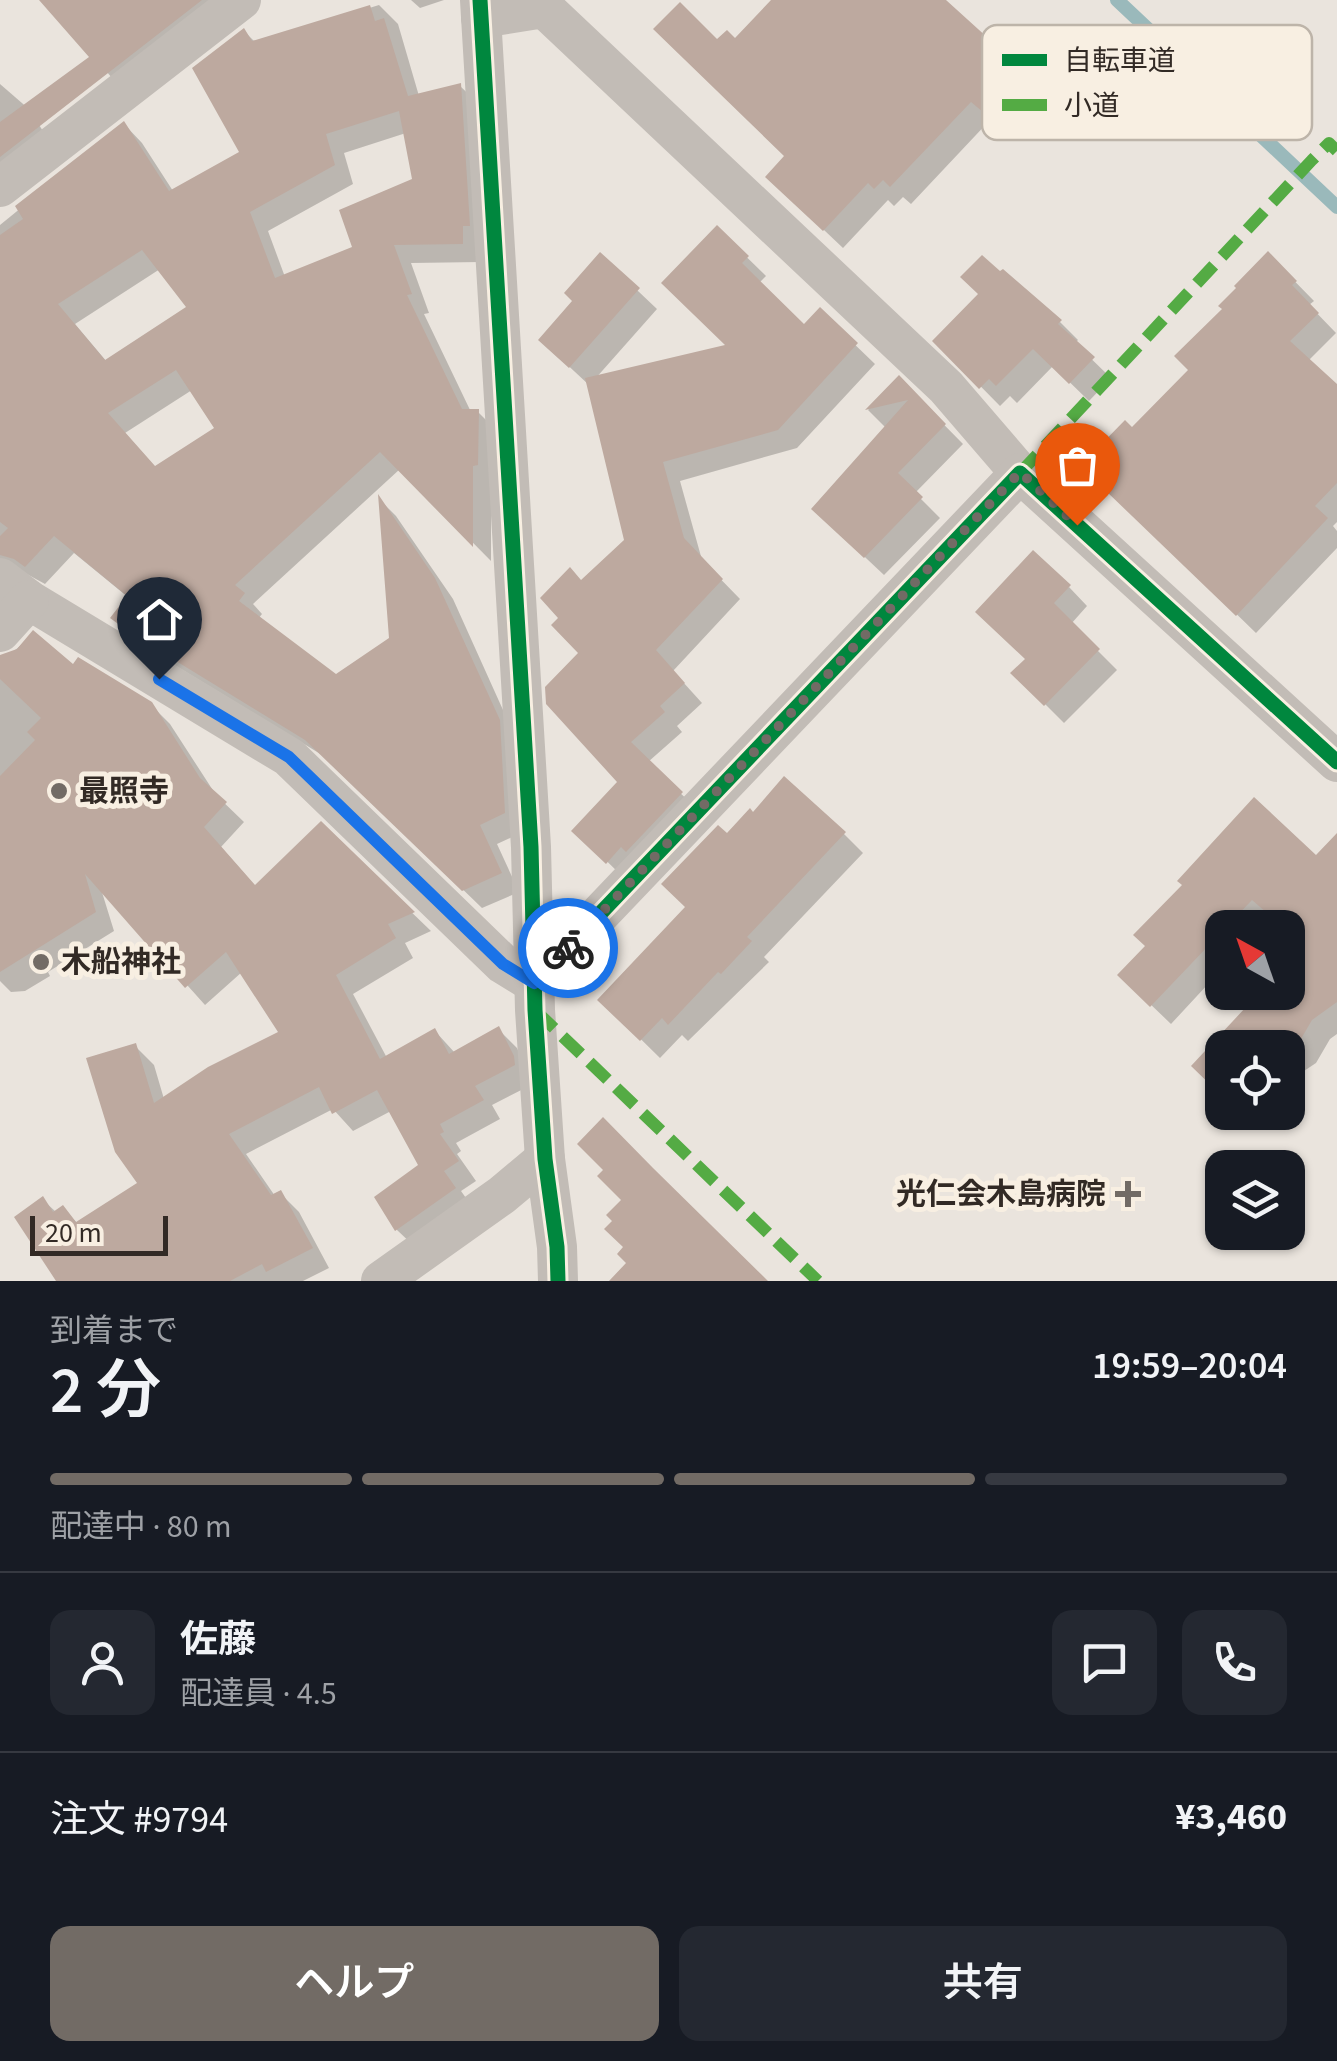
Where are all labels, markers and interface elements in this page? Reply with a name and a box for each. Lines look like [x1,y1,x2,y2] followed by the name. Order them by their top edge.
[982,25,1312,140] legend
[1064,41,1176,81] text: 自転車道
[1064,86,1120,126] text: 小道
[1035,423,1120,526] pin
[1050,438,1105,493] icon: bag
[117,577,202,680] pin
[132,592,187,647] icon: home
[79,770,169,813] place label: 最照寺
[48,780,70,802] marker: 最照寺
[518,898,618,998] courier
[1205,910,1305,1010] north arrow
[1205,910,1305,1250] map controls
[541,921,596,976] icon: bike
[61,941,181,984] place label: 木船神社
[30,951,52,973] marker: 木船神社
[1205,1030,1305,1130] button: locate
[1205,1150,1305,1250] button: layers
[896,1173,1106,1216] place label: 光仁会木島病院
[1115,1181,1141,1207] marker: 光仁会木島病院
[30,1211,168,1256] scale bar
[45,1213,102,1253] text: 20 m
[50,1308,178,1354] text: 到着まで
[1092,1339,1287,1393] text: 19:59–20:04
[50,1345,161,1438] text: 2 分
[50,1504,232,1550] text: 配達中 · 80 m
[50,1610,155,1715] button: person
[1052,1610,1157,1715] button: chat
[1182,1610,1287,1715] button: phone
[180,1613,256,1667] text: 佐藤
[180,1671,337,1717] text: 配達員 · 4.5
[1175,1790,1287,1844] text: ¥3,460
[50,1793,228,1847] text: 注文 #9794
[50,1926,659,2041] button: ヘルプ
[679,1926,1287,2041] button: 共有

